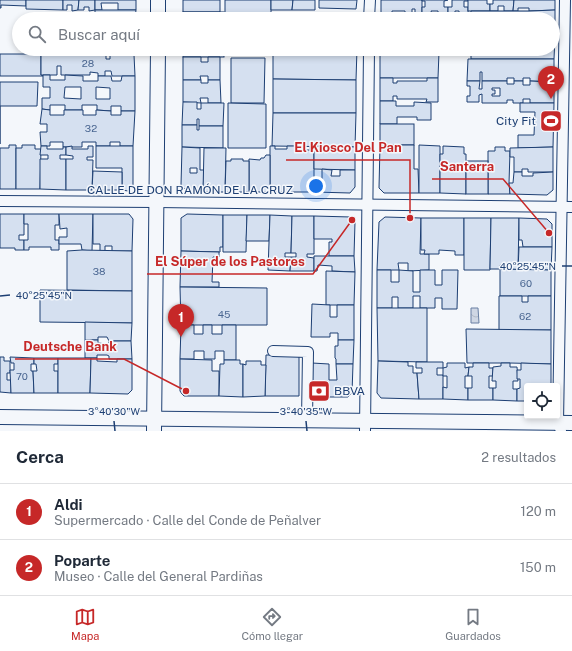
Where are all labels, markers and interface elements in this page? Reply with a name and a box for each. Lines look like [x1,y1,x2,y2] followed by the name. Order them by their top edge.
[12,12,560,56] search box
[26,23,48,45] icon: search
[58,26,140,43] text: Buscar aquí
[82,57,94,69] house number: 28
[538,66,564,99] pin: 2
[538,108,564,134] sports icon: City Fit
[496,114,536,128] place label: City Fit
[85,122,97,134] house number: 32
[286,135,410,160] callout: El Kiosco Del Pan
[294,140,402,155] text: El Kiosco Del Pan
[432,154,503,179] callout: Santerra
[440,159,494,174] text: Santerra
[306,176,326,196] your location
[87,183,293,197] street label: CALLE DE DON RAMÓN DE LA CRUZ
[147,249,313,274] callout: El Súper de los Pastores
[155,254,305,269] text: El Súper de los Pastores
[500,260,556,272] text: 40°25'45"N
[93,265,105,277] house number: 38
[520,277,532,289] house number: 60
[16,289,72,301] text: 40°25'45"N
[168,304,194,337] pin: 1
[218,308,230,320] house number: 45
[519,310,531,322] house number: 62
[15,334,124,359] callout: Deutsche Bank
[23,339,117,354] text: Deutsche Bank
[16,370,28,382] house number: 70
[306,378,332,404] bank icon: BBVA
[524,383,560,419] map controls
[524,383,560,419] button: locate
[334,384,366,398] place label: BBVA
[88,405,140,417] text: 3°40'30"W
[280,405,333,417] text: 3°40'35"W
[16,447,64,467] text: Cerca
[481,450,556,465] text: 2 resultados
[54,496,83,513] text: Aldi
[26,504,32,519] text: 1
[521,504,556,519] text: 120 m
[54,513,321,528] text: Supermercado · Calle del Conde de Peñalver
[54,552,110,569] text: Poparte
[25,560,33,575] text: 2
[520,560,556,575] text: 150 m
[54,569,263,584] text: Museo · Calle del General Pardiñas
[71,606,99,642] tab: Mapa
[242,606,303,642] tab: Cómo llegar
[445,606,501,642] tab: Guardados

